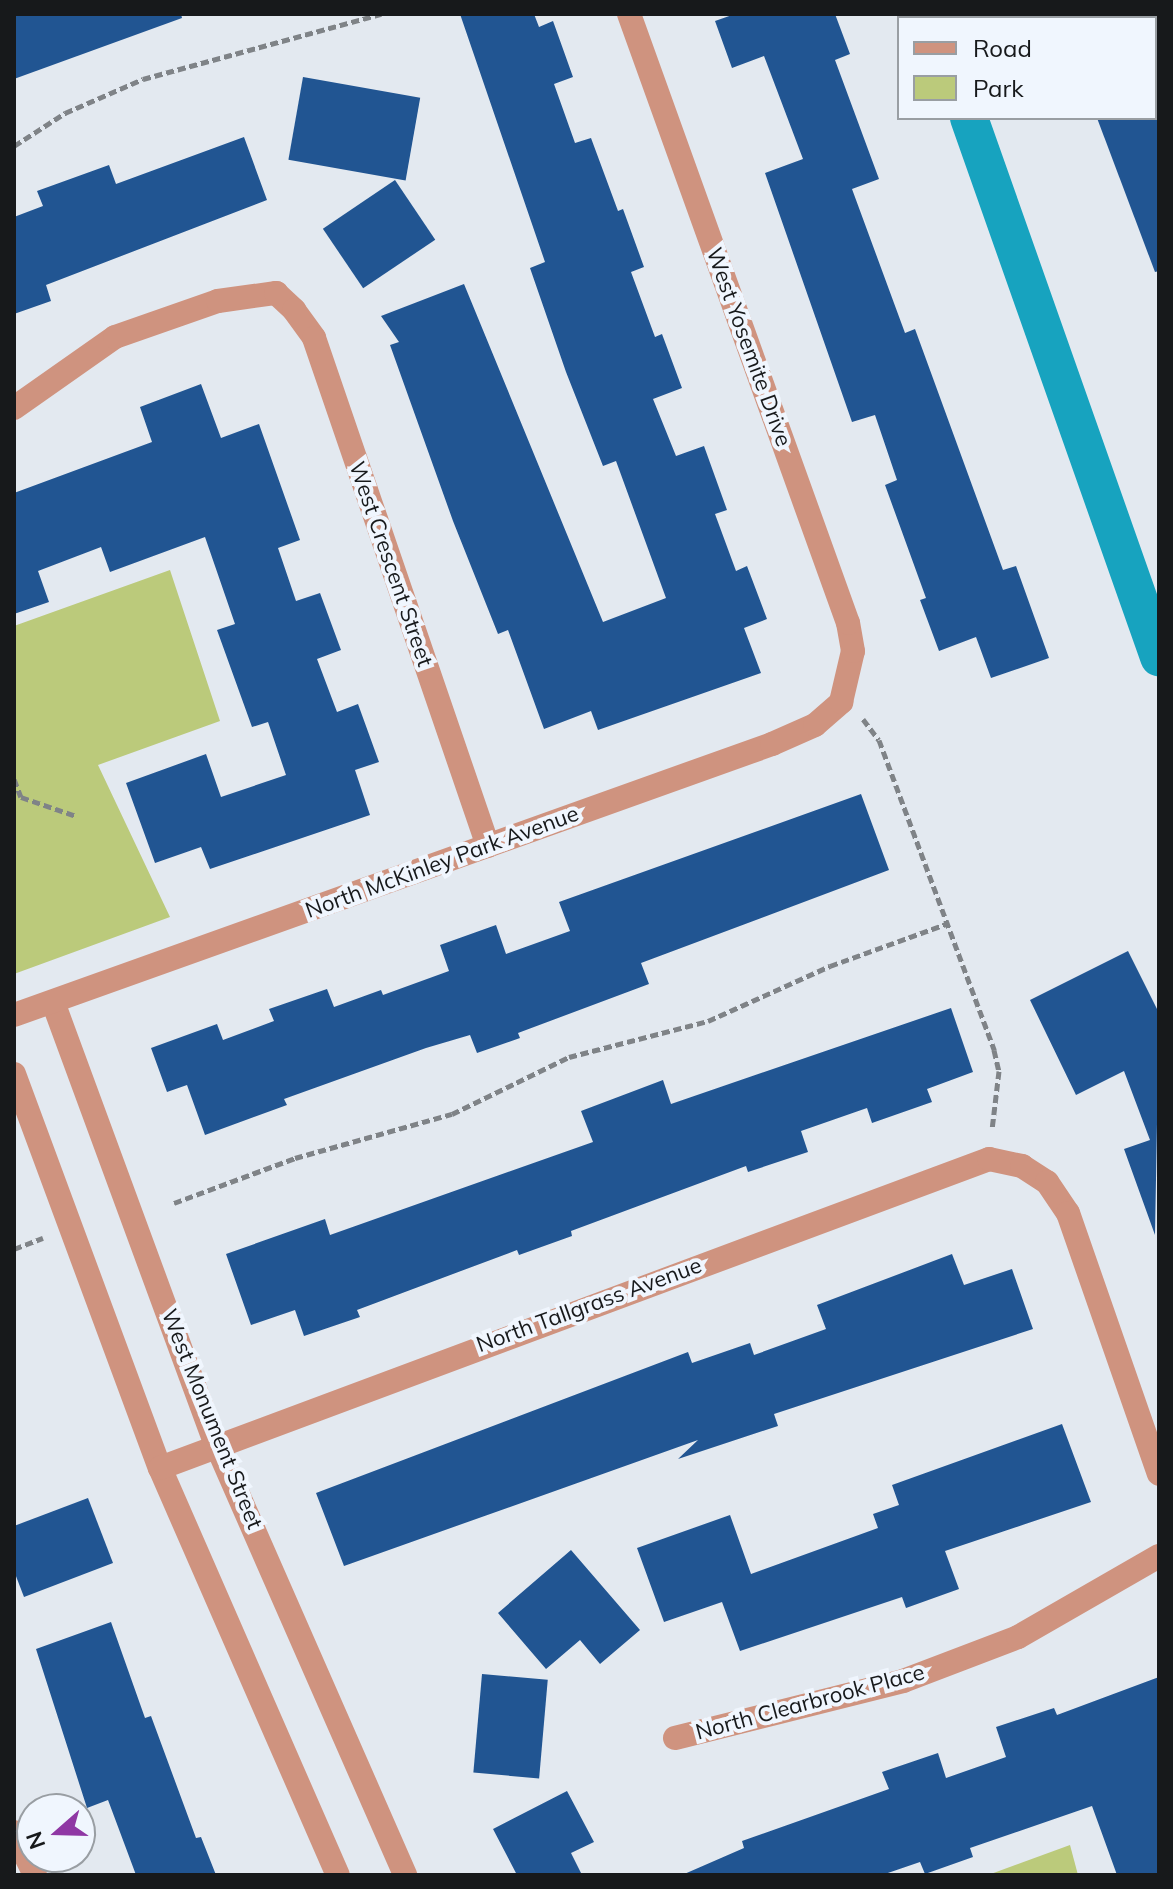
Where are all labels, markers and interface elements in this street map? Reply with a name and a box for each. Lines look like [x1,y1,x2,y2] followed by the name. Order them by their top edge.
[897,16,1157,120] legend
[973,33,1032,63] text: Road
[973,73,1024,103] text: Park
[701,244,797,450] street label: West Yosemite Drive
[344,458,438,670] street label: West Crescent Street
[302,800,582,924] street label: North McKinley Park Avenue
[473,1252,705,1358] street label: North Tallgrass Avenue
[156,1305,268,1533] street label: West Monument Street
[693,1659,927,1745] street label: North Clearbrook Place
[16,1793,96,1873] north arrow
[19,1828,51,1853] text: N

